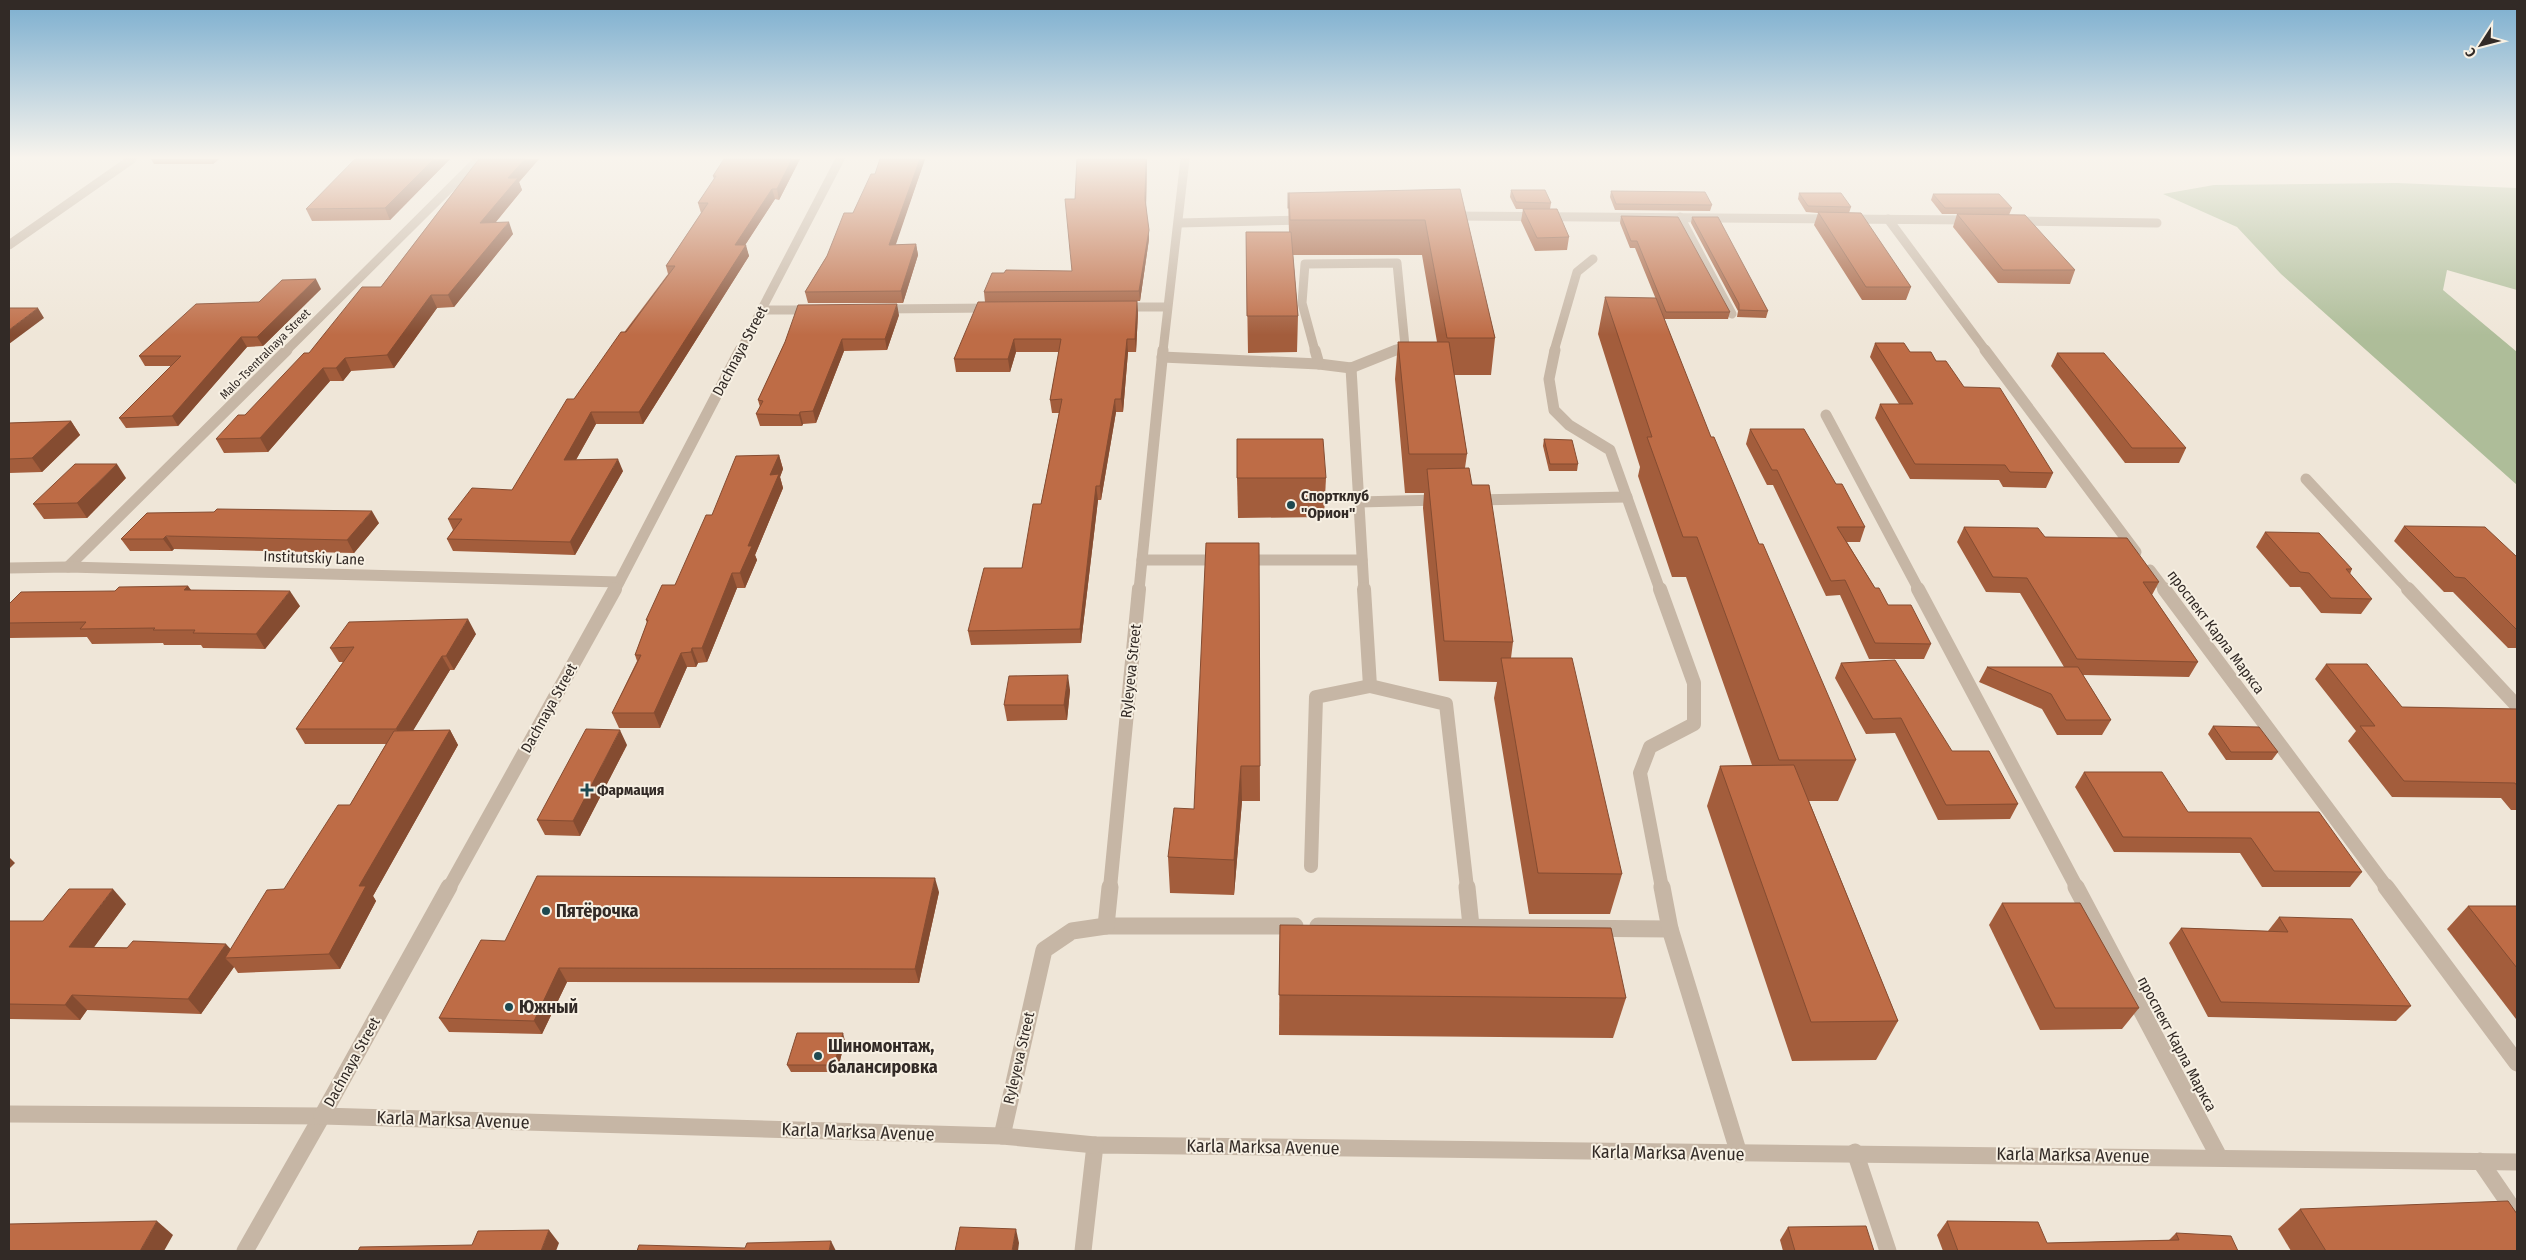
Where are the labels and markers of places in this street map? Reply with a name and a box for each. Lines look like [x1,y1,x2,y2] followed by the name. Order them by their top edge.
[1301,487,1369,522] place label: Спортклуб "Орион"
[1285,499,1297,511] marker: Спортклуб "Орион"
[597,781,664,799] place label: Фармация
[581,784,593,796] marker: Фармация
[556,900,638,922] place label: Пятёрочка
[540,905,552,917] marker: Пятёрочка
[519,996,578,1018] place label: Южный
[503,1001,515,1013] marker: Южный
[828,1035,938,1078] place label: Шиномонтаж, балансировка
[812,1050,824,1062] marker: Шиномонтаж, балансировка

